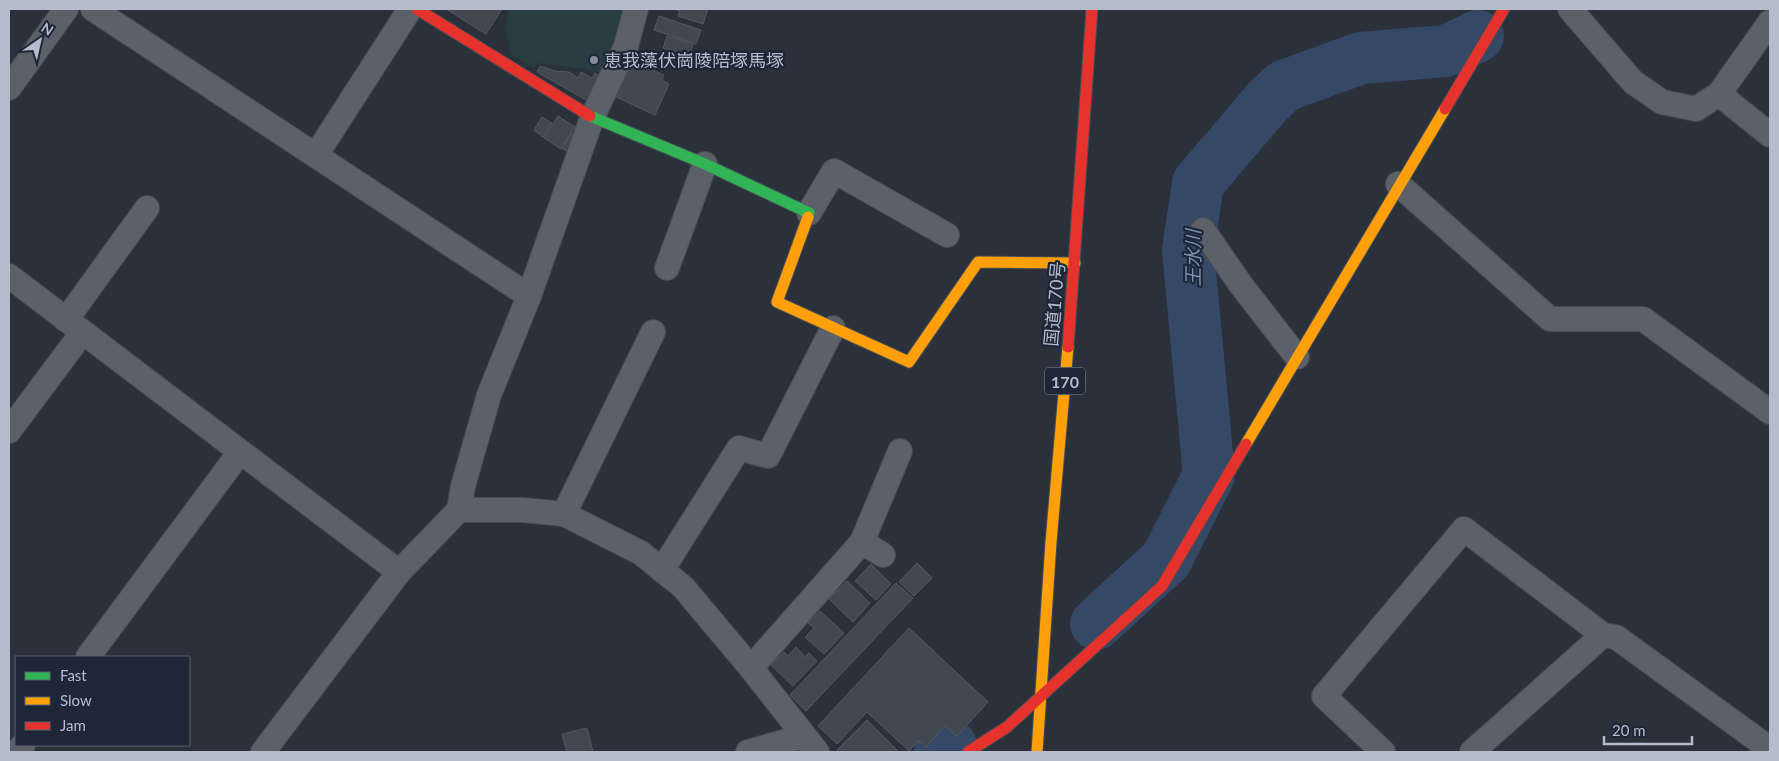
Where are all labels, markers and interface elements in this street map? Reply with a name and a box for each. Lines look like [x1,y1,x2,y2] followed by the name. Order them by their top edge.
[15,15,65,65] north arrow
[38,19,57,39] text: N
[604,49,784,71] place label: 恵我藻伏崗陵陪塚馬塚
[588,54,600,66] marker: 恵我藻伏崗陵陪塚馬塚
[1181,228,1204,287] water label: 王水川
[1039,261,1069,347] street label: 国道170号
[1045,368,1085,394] road number: 170
[15,656,190,746] legend
[60,666,87,684] text: Fast
[60,691,92,709] text: Slow
[1604,714,1692,746] scale bar
[60,716,86,734] text: Jam
[1612,721,1646,739] text: 20 m

